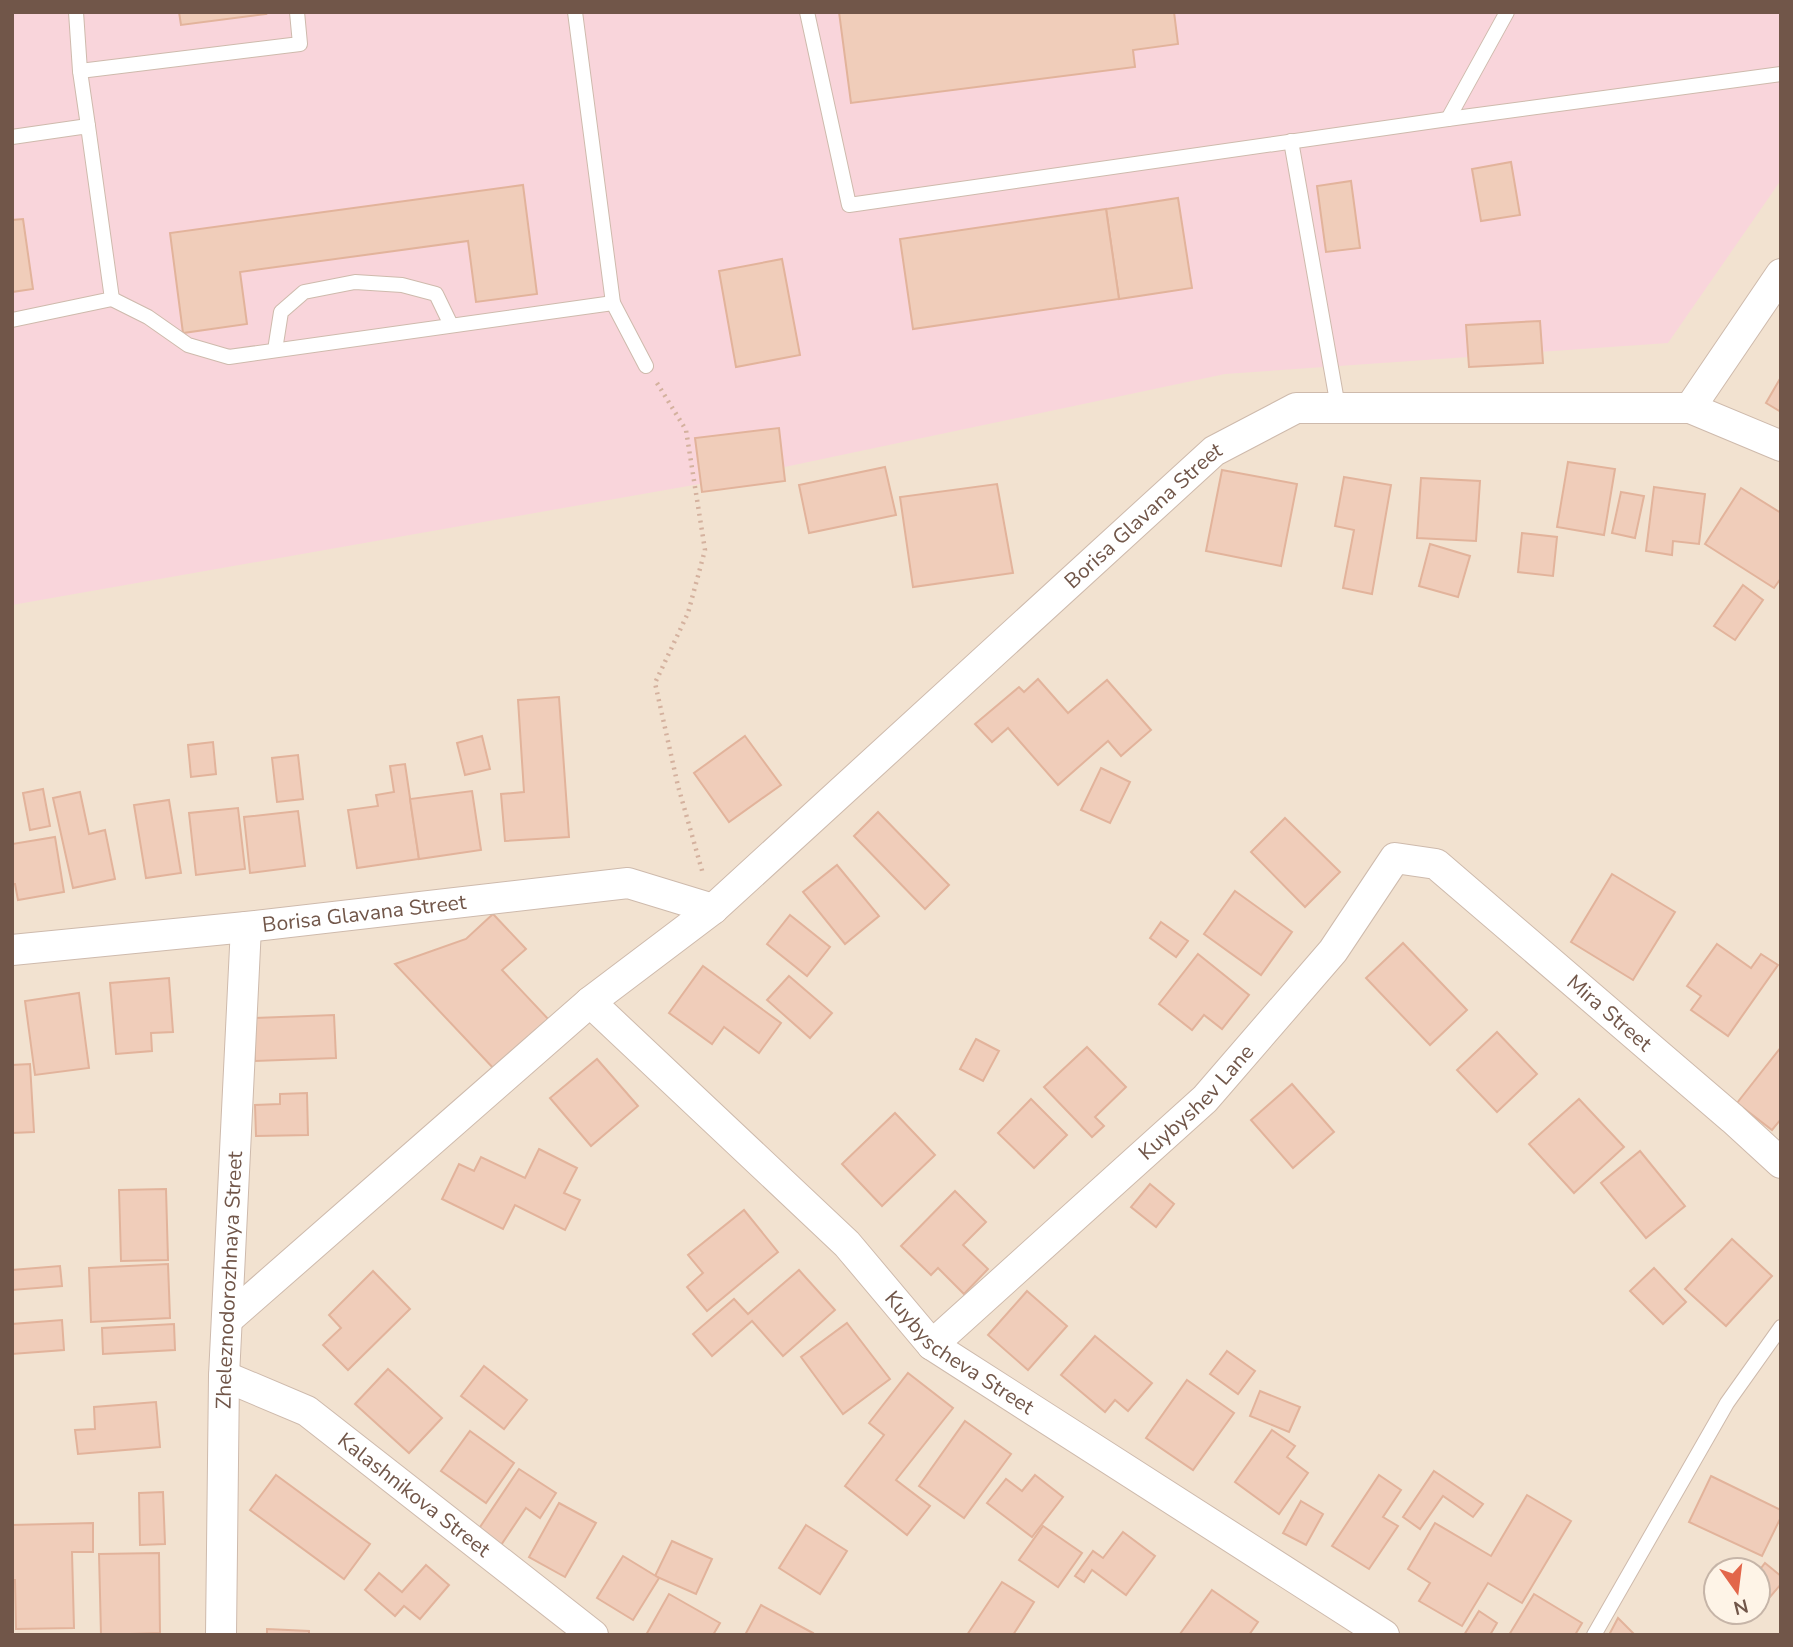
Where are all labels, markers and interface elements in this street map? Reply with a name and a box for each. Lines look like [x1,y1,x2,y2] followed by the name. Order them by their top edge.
[1058,435,1227,595] street label: Borisa Glavana Street
[261,888,468,939] street label: Borisa Glavana Street
[1561,968,1659,1058] street label: Mira Street
[1132,1038,1260,1166] street label: Kuybyshev Lane
[210,1150,249,1409] street label: Zheleznodorozhnaya Street
[878,1285,1040,1421] street label: Kuybyscheva Street
[332,1426,497,1564] street label: Kalashnikova Street
[1702,1556,1772,1626] north arrow
[1731,1592,1751,1621] text: N

